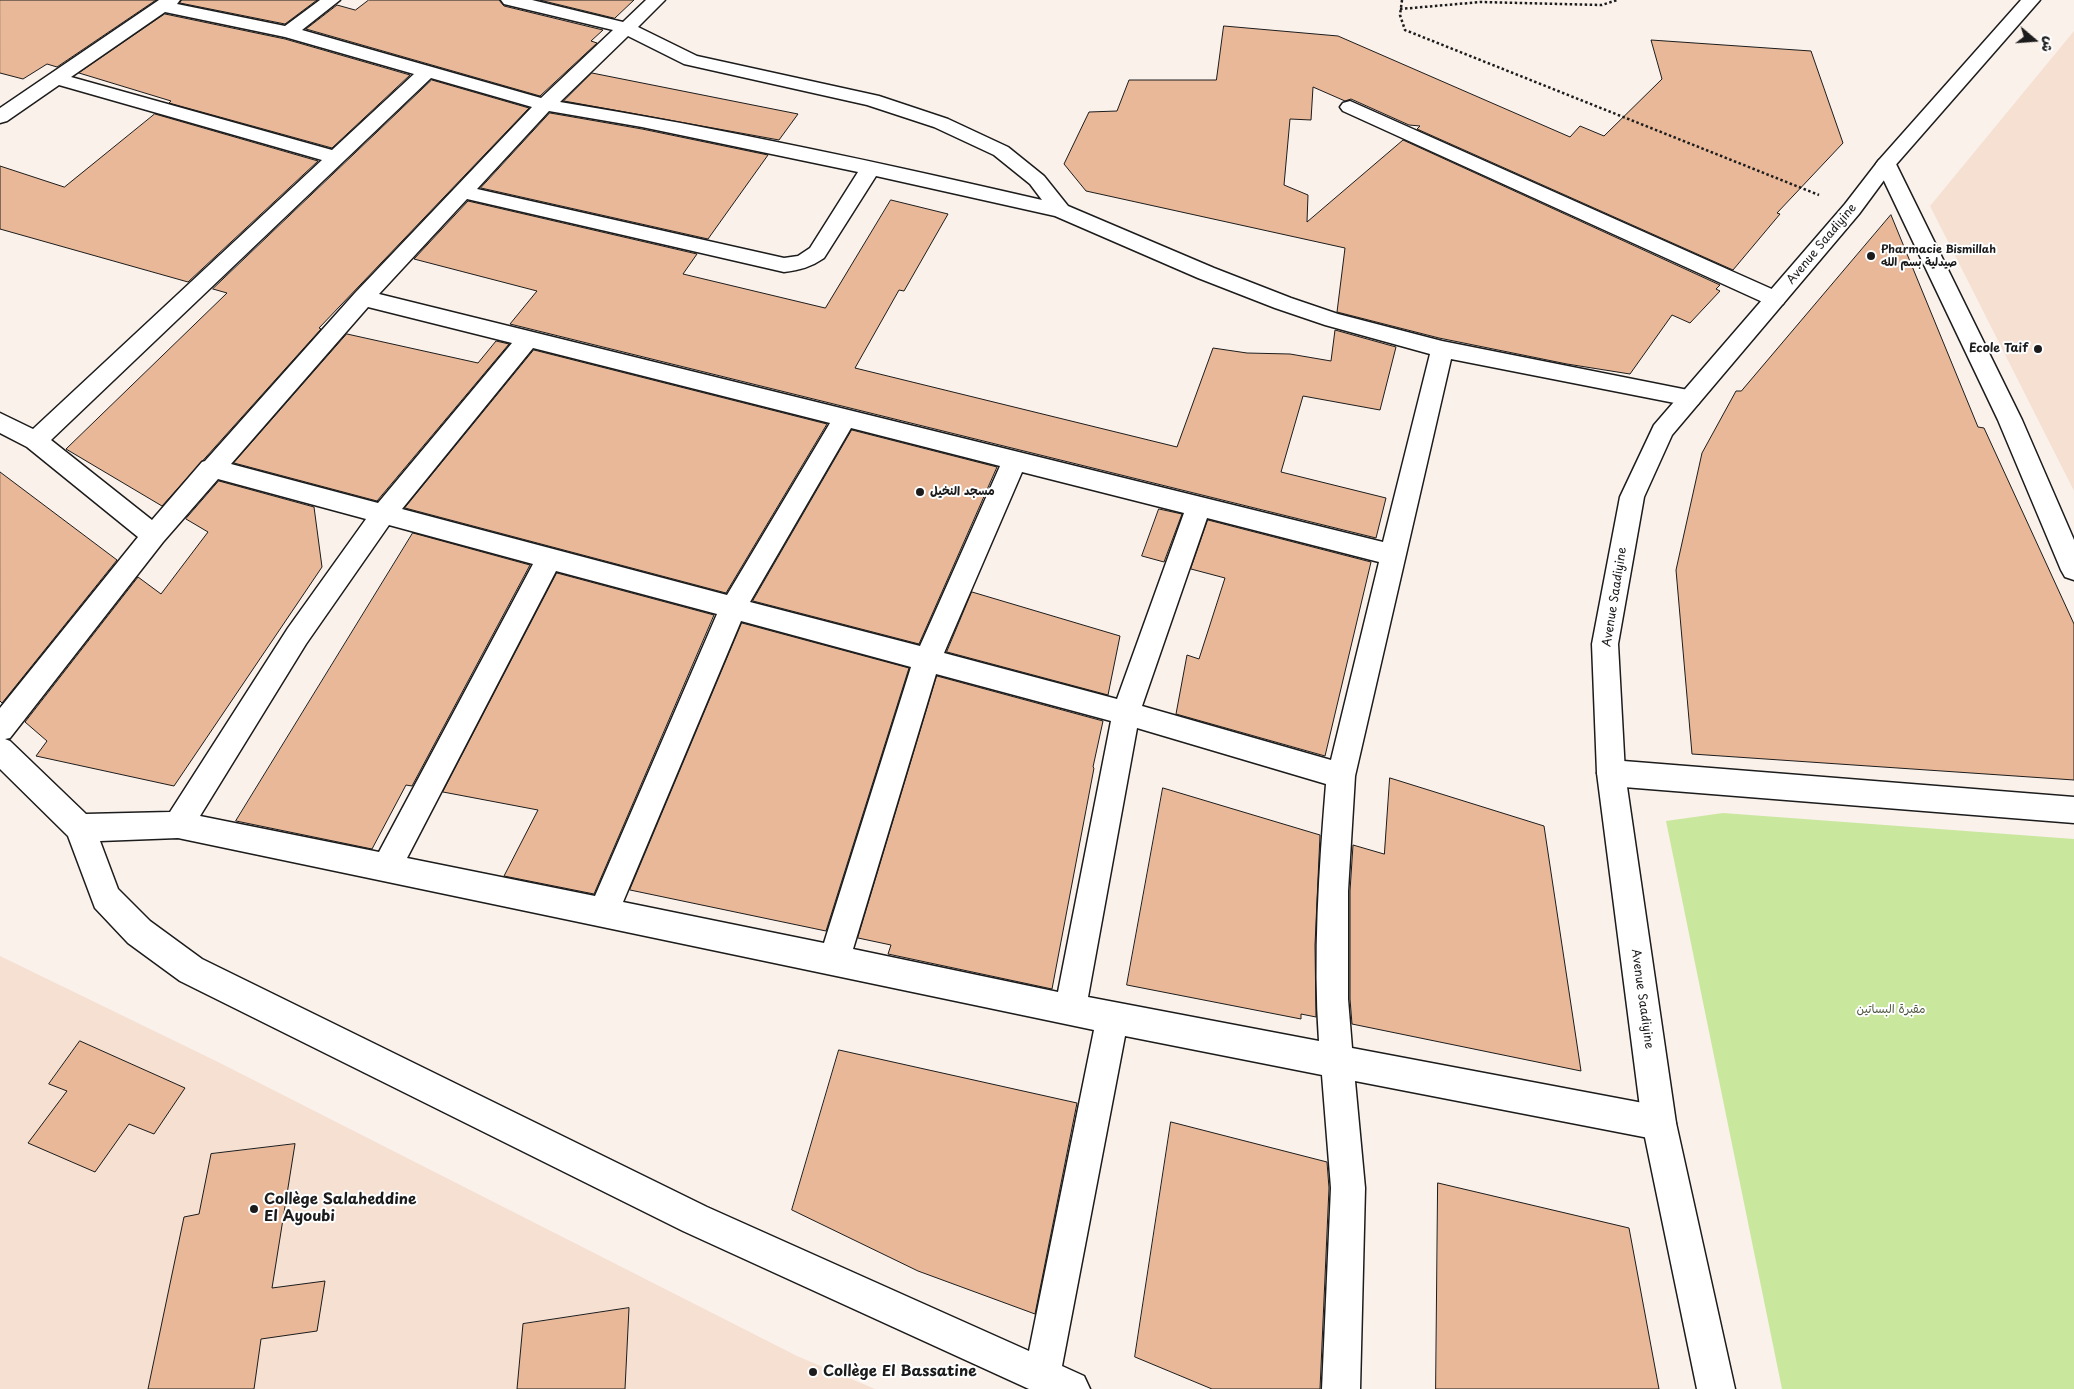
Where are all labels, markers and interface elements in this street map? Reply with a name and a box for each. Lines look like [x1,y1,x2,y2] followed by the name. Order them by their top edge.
[2009,15,2059,65] north arrow
[2036,34,2061,55] text: ش
[1784,201,1860,287] street label: Avenue Saadiyine
[1881,243,1996,269] place label: Pharmacie Bismillah صيدلية بسم الله
[1865,250,1877,262] marker: Pharmacie Bismillah صيدلية بسم الله
[1969,342,2028,356] place label: Ecole Taif
[2032,343,2044,355] marker: Ecole Taif
[930,485,995,499] place label: مسجد النخيل
[914,486,926,498] marker: مسجد النخيل
[1600,546,1630,648] street label: Avenue Saadiyine
[1628,948,1656,1050] street label: Avenue Saadiyine
[1857,1003,1925,1017] park label: مقبرة البساتين
[264,1191,417,1226] place label: Collège Salaheddine El Ayoubi
[248,1203,260,1215] marker: Collège Salaheddine El Ayoubi
[823,1363,977,1381] place label: Collège El Bassatine
[807,1366,819,1378] marker: Collège El Bassatine

